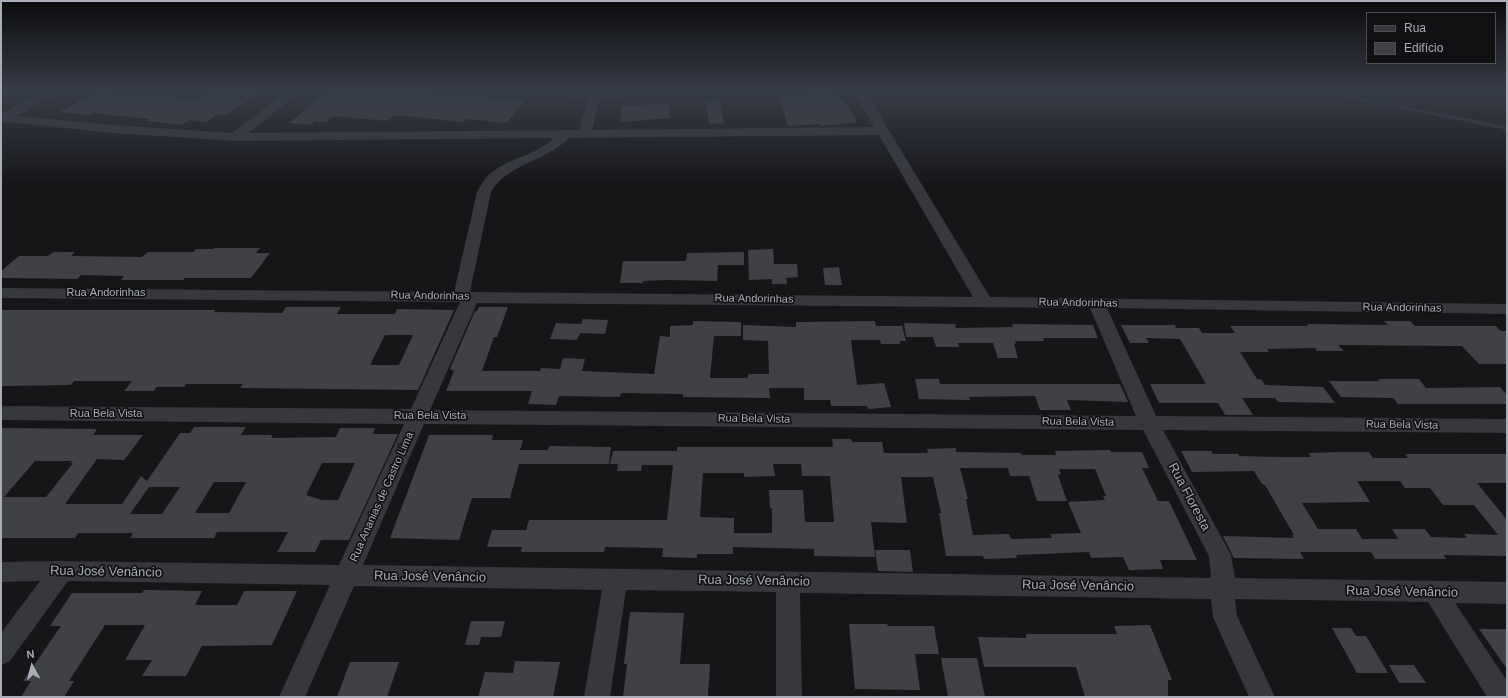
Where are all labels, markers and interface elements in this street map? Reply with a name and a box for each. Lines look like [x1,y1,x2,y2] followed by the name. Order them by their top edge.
[1366,12,1496,64] legend
[1404,21,1426,35] text: Rua
[1404,41,1443,55] text: Edifício
[67,286,145,300] street label: Rua Andorinhas
[390,289,470,303] street label: Rua Andorinhas
[714,292,794,306] street label: Rua Andorinhas
[1038,296,1118,310] street label: Rua Andorinhas
[1362,301,1442,315] street label: Rua Andorinhas
[70,407,142,421] street label: Rua Bela Vista
[394,409,466,423] street label: Rua Bela Vista
[718,412,790,426] street label: Rua Bela Vista
[1042,415,1114,429] street label: Rua Bela Vista
[1366,418,1438,432] street label: Rua Bela Vista
[347,430,417,564] street label: Rua Ananias de Castro Lima
[1165,460,1213,534] street label: Rua Floresta
[50,563,162,581] street label: Rua José Venâncio
[374,568,486,586] street label: Rua José Venâncio
[698,572,810,590] street label: Rua José Venâncio
[1022,577,1134,595] street label: Rua José Venâncio
[1346,583,1458,601] street label: Rua José Venâncio
[12,646,52,686] north arrow
[26,648,35,661] text: N

